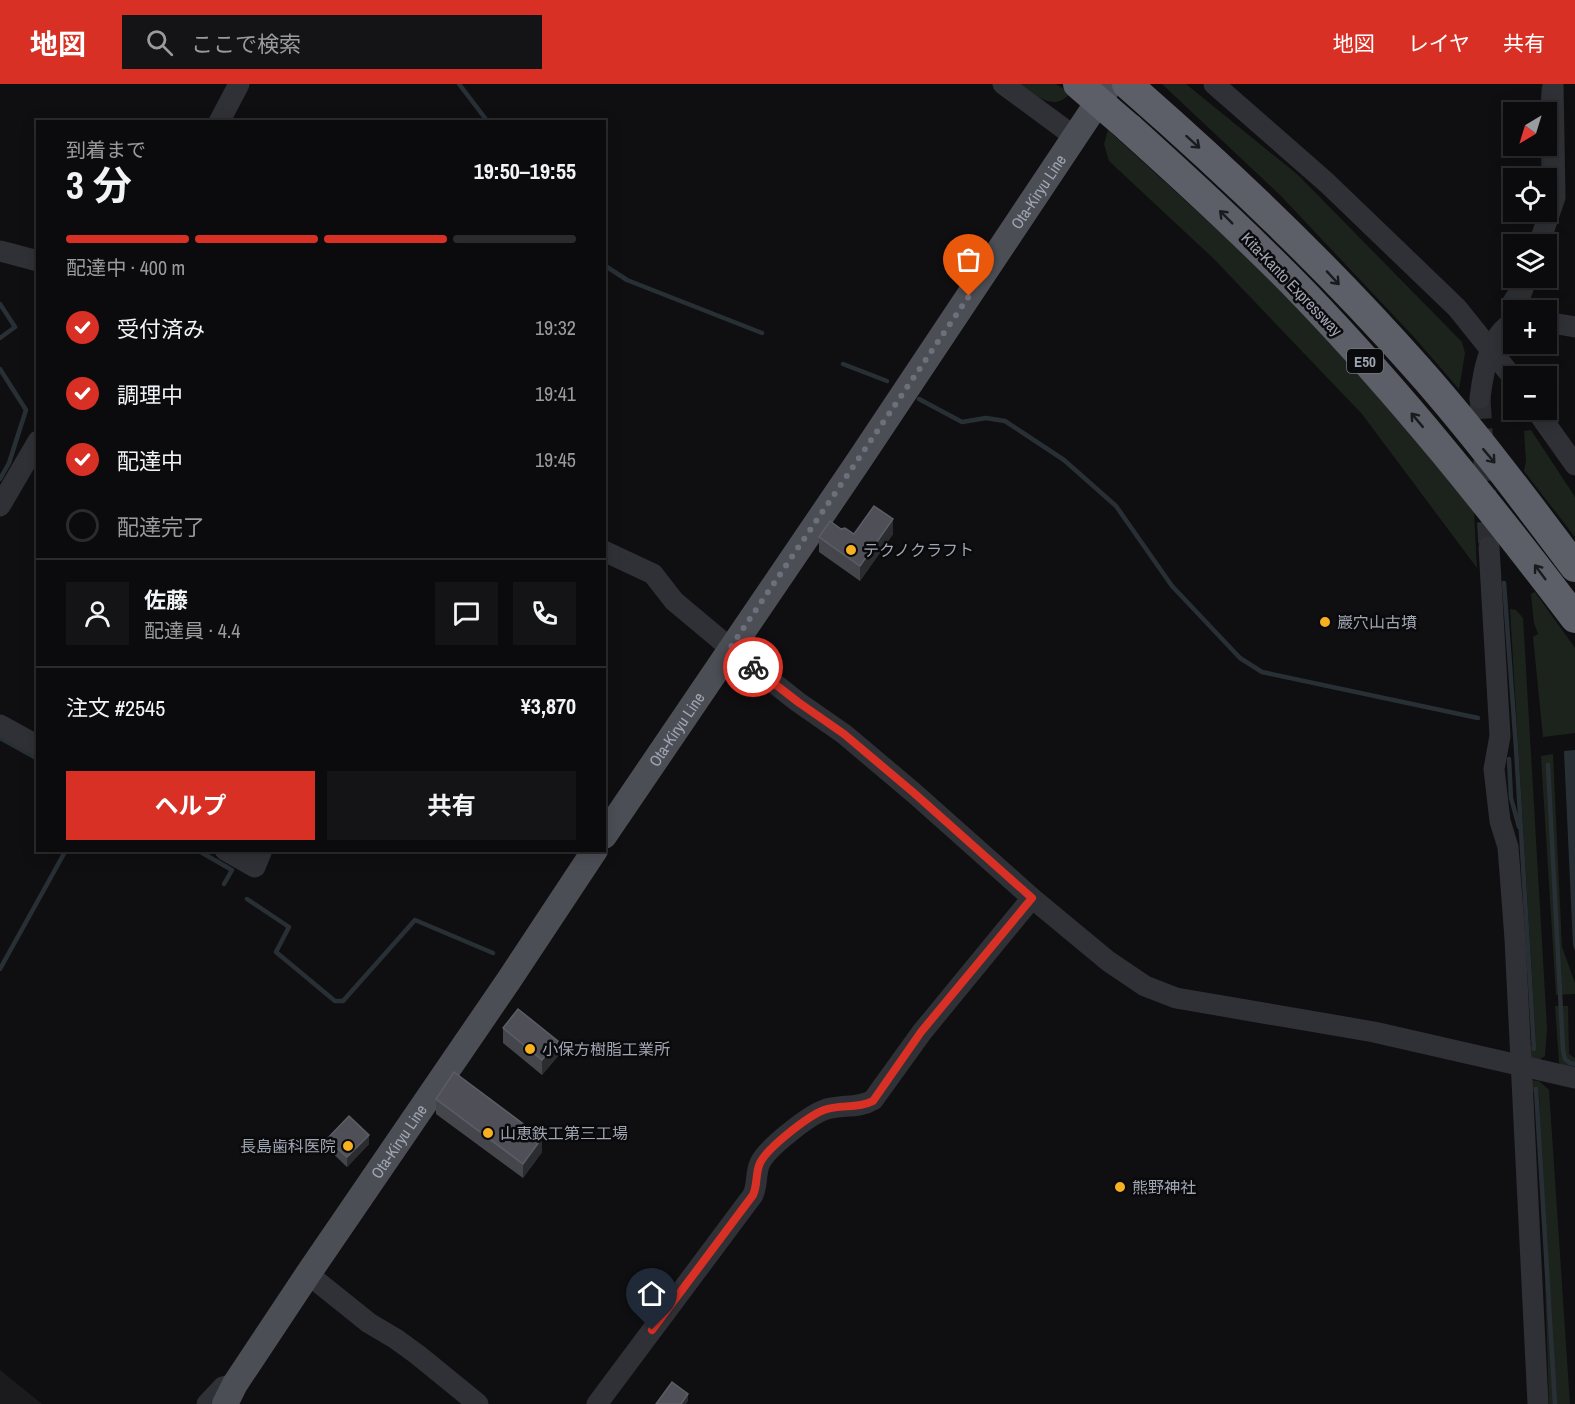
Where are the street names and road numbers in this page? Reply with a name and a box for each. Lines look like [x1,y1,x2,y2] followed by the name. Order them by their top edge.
[1005,150,1071,233] street label: Ota-Kiryu Line
[1237,227,1348,341] street label: Kita-Kanto Expressway
[1347,349,1383,373] road number: E50
[643,688,710,771] street label: Ota-Kiryu Line
[365,1100,432,1183] street label: Ota-Kiryu Line

